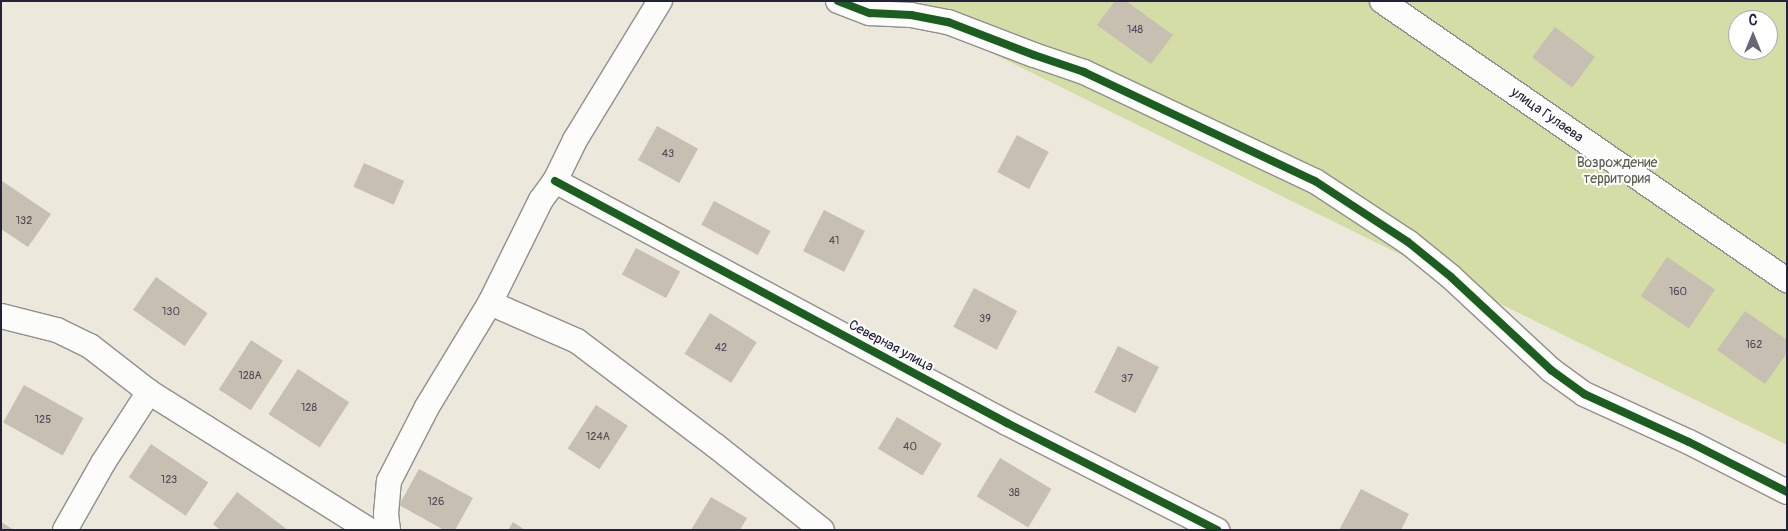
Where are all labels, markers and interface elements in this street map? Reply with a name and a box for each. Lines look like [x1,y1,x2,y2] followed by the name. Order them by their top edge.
[1728,10,1778,60] north arrow
[1749,12,1757,29] text: С
[1127,23,1143,37] house number: 148
[1507,84,1587,146] street label: улица Гулаева
[662,147,674,161] house number: 43
[1577,155,1657,188] park label: Возрождение территория
[16,214,32,228] house number: 132
[829,234,839,248] house number: 41
[1669,285,1687,299] house number: 160
[162,305,180,319] house number: 130
[979,312,991,326] house number: 39
[846,317,936,375] street label: Северная улица
[1746,338,1762,352] house number: 162
[715,341,727,355] house number: 42
[238,369,262,383] house number: 128А
[1121,372,1133,386] house number: 37
[301,401,317,415] house number: 128
[35,413,51,427] house number: 125
[586,430,610,444] house number: 124А
[903,440,917,454] house number: 40
[161,473,177,487] house number: 123
[1008,486,1020,500] house number: 38
[428,495,444,509] house number: 126

